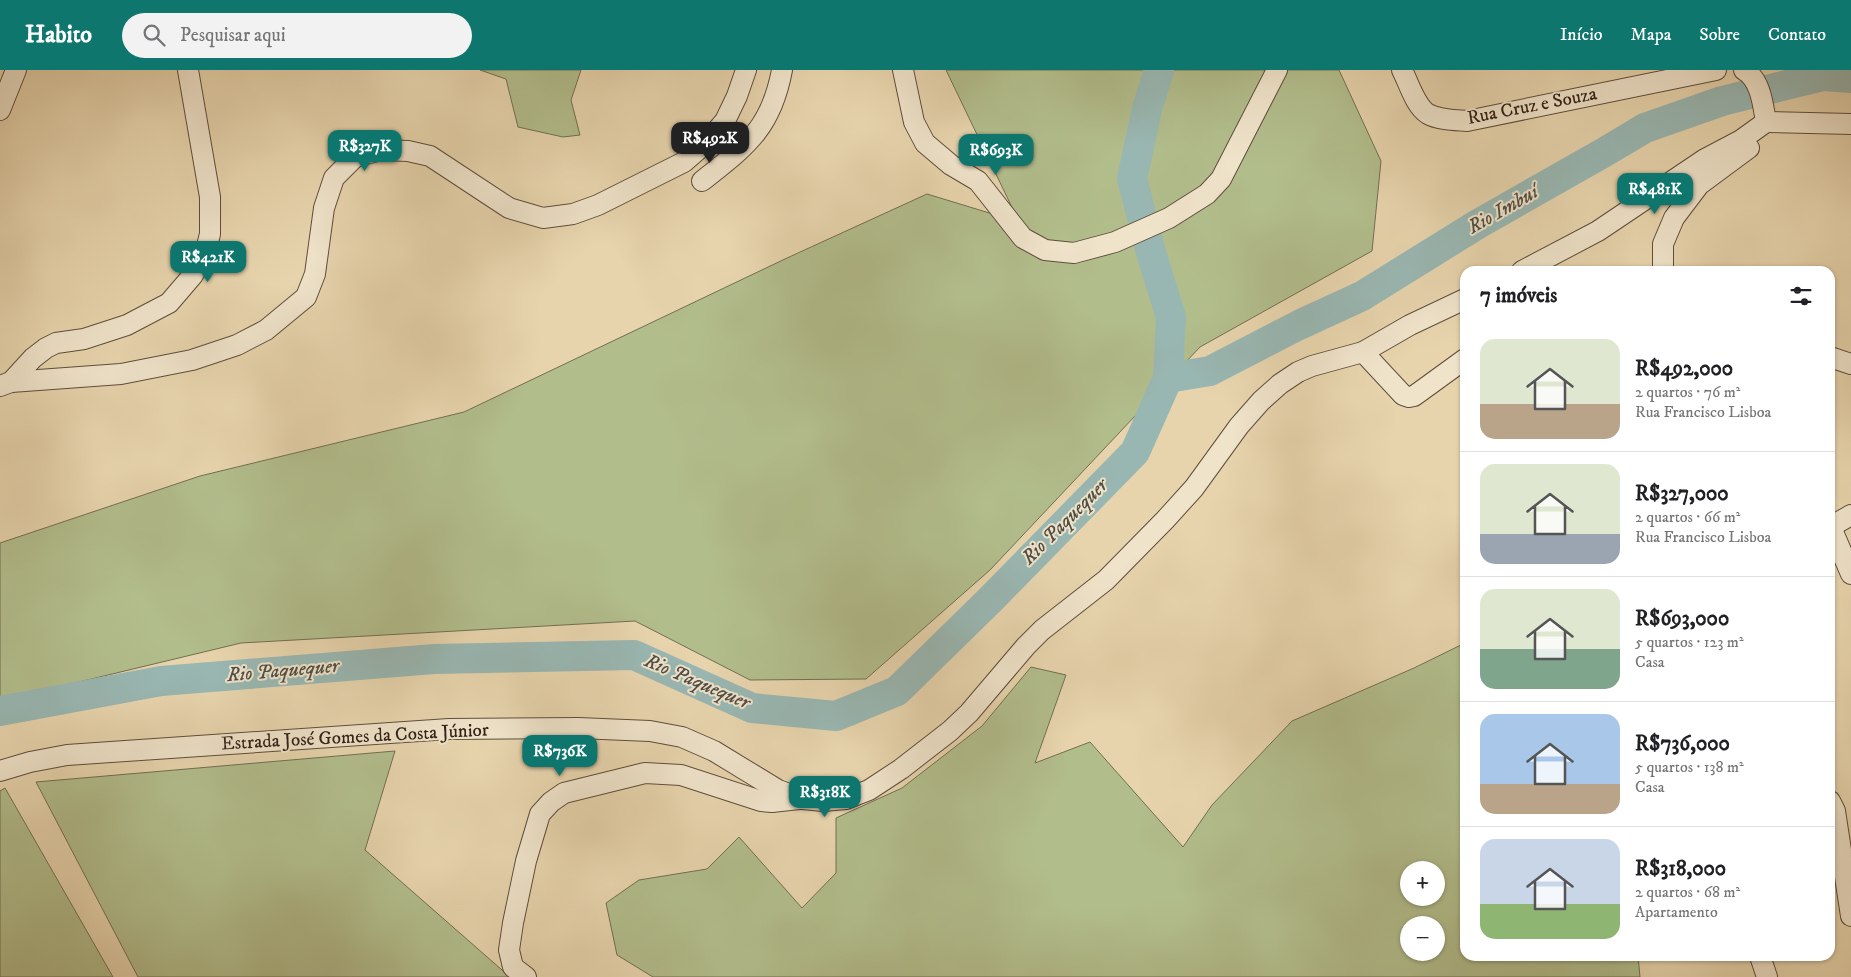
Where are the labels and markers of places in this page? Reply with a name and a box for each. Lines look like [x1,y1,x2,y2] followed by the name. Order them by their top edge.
[669,122,751,164] pin: R$492K
[324,129,406,172] pin: R$327K
[955,134,1037,176] pin: R$693K
[1614,172,1696,215] pin: R$481K
[167,240,249,283] pin: R$421K
[519,734,601,777] pin: R$736K
[784,776,866,818] pin: R$318K

